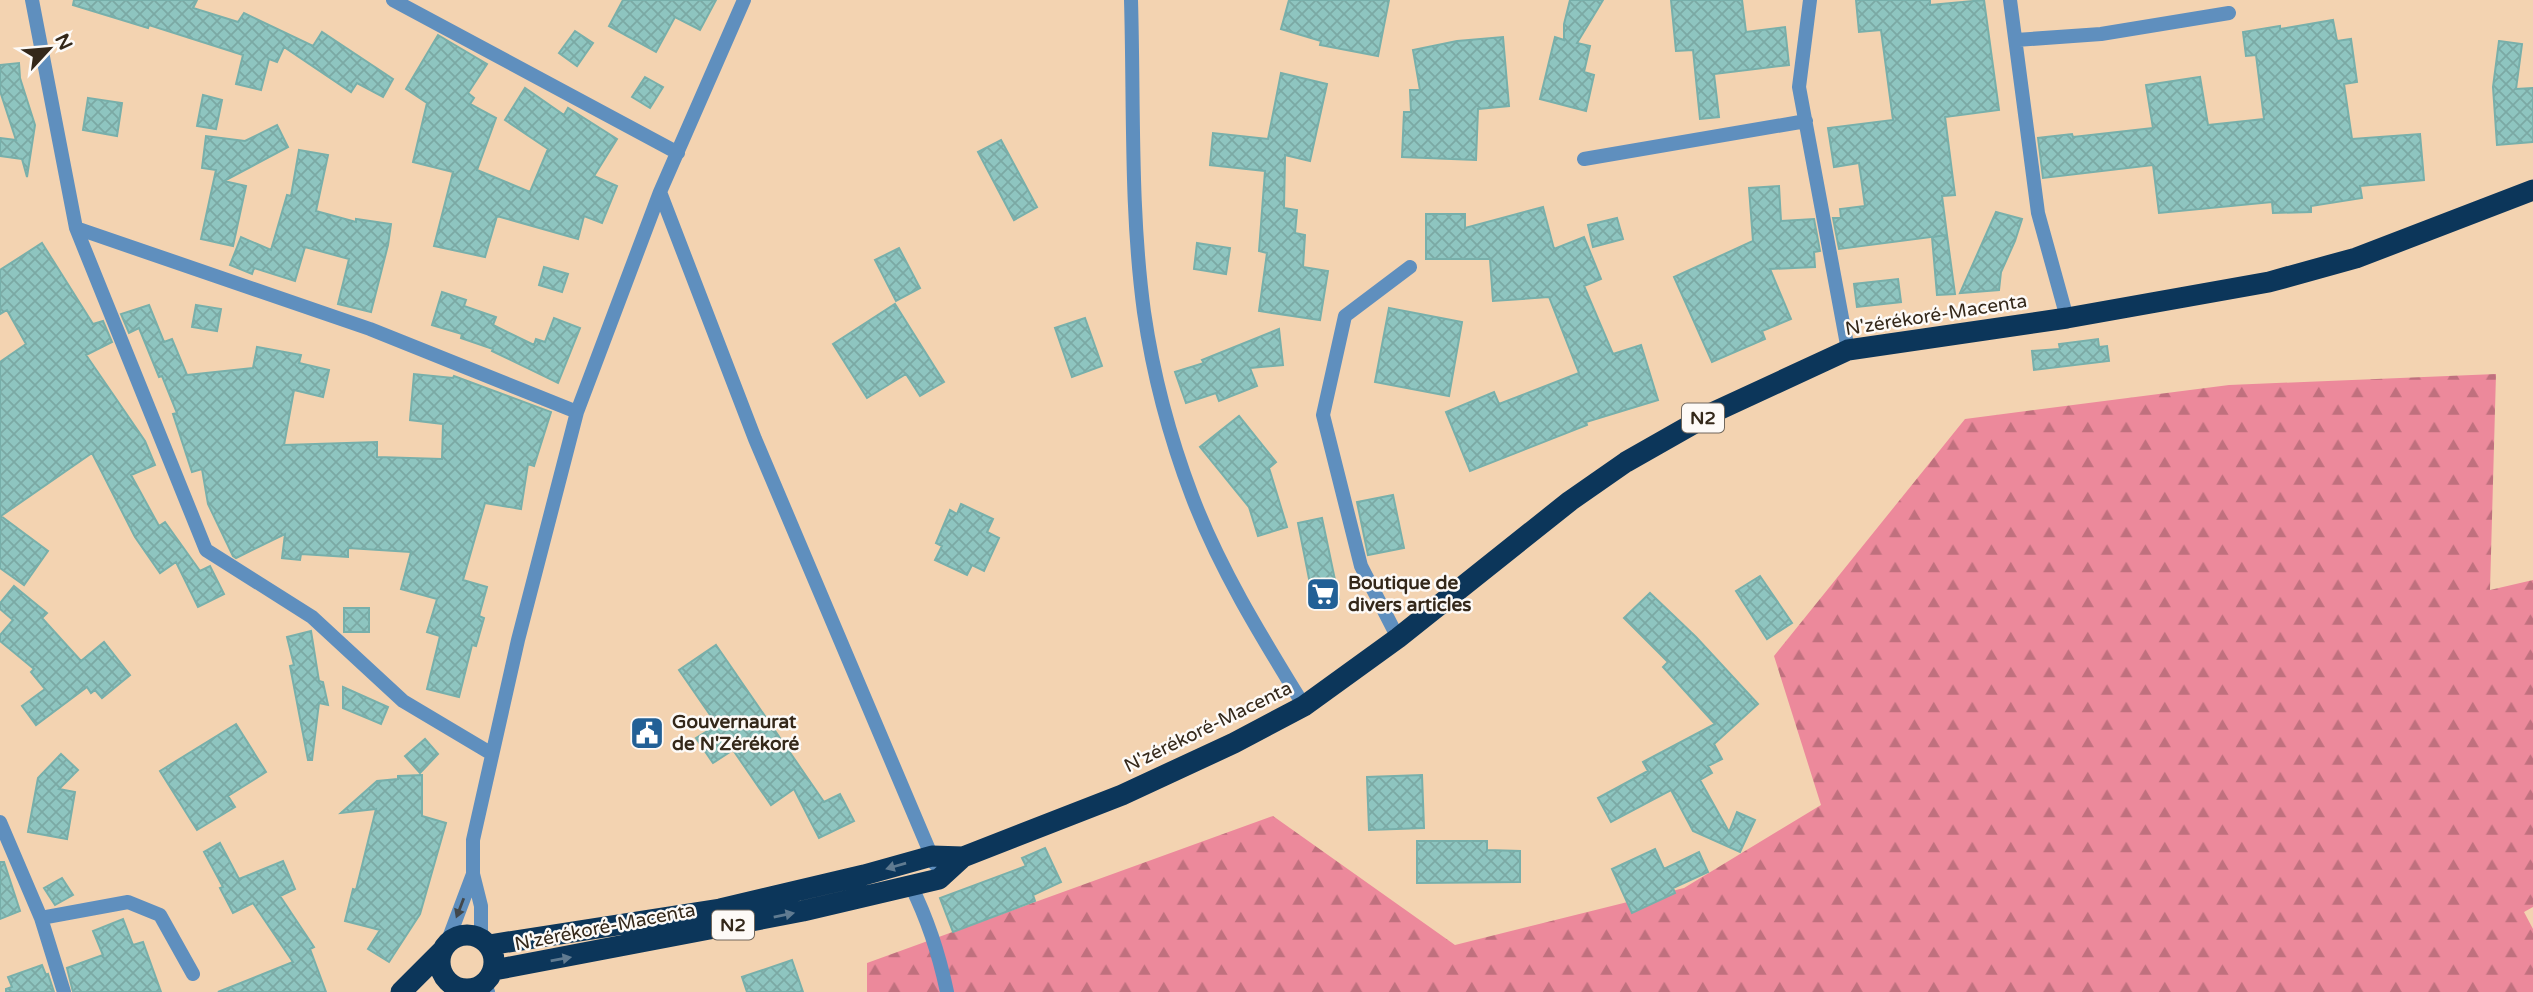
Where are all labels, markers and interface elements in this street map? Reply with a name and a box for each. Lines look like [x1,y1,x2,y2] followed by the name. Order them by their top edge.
[14,14,84,84] north arrow
[50,30,77,54] text: N
[1844,290,2028,340] street label: N'zérékoré-Macenta
[1682,404,1724,432] road number: N2
[1348,572,1471,616] place label: Boutique de divers articles
[1304,575,1342,613] supermarket icon: Boutique de divers articles
[1121,677,1295,777] street label: N'zérékoré-Macenta
[672,711,800,755] place label: Gouvernaurat de N'Zérékoré
[628,714,666,752] public building icon: Gouvernaurat de N'Zérékoré
[885,862,906,872] one-way arrow
[454,898,465,919] one-way arrow
[513,899,697,955] street label: N'zérékoré-Macenta
[773,909,795,920] one-way arrow
[712,910,754,940] road number: N2
[550,953,572,964] one-way arrow

